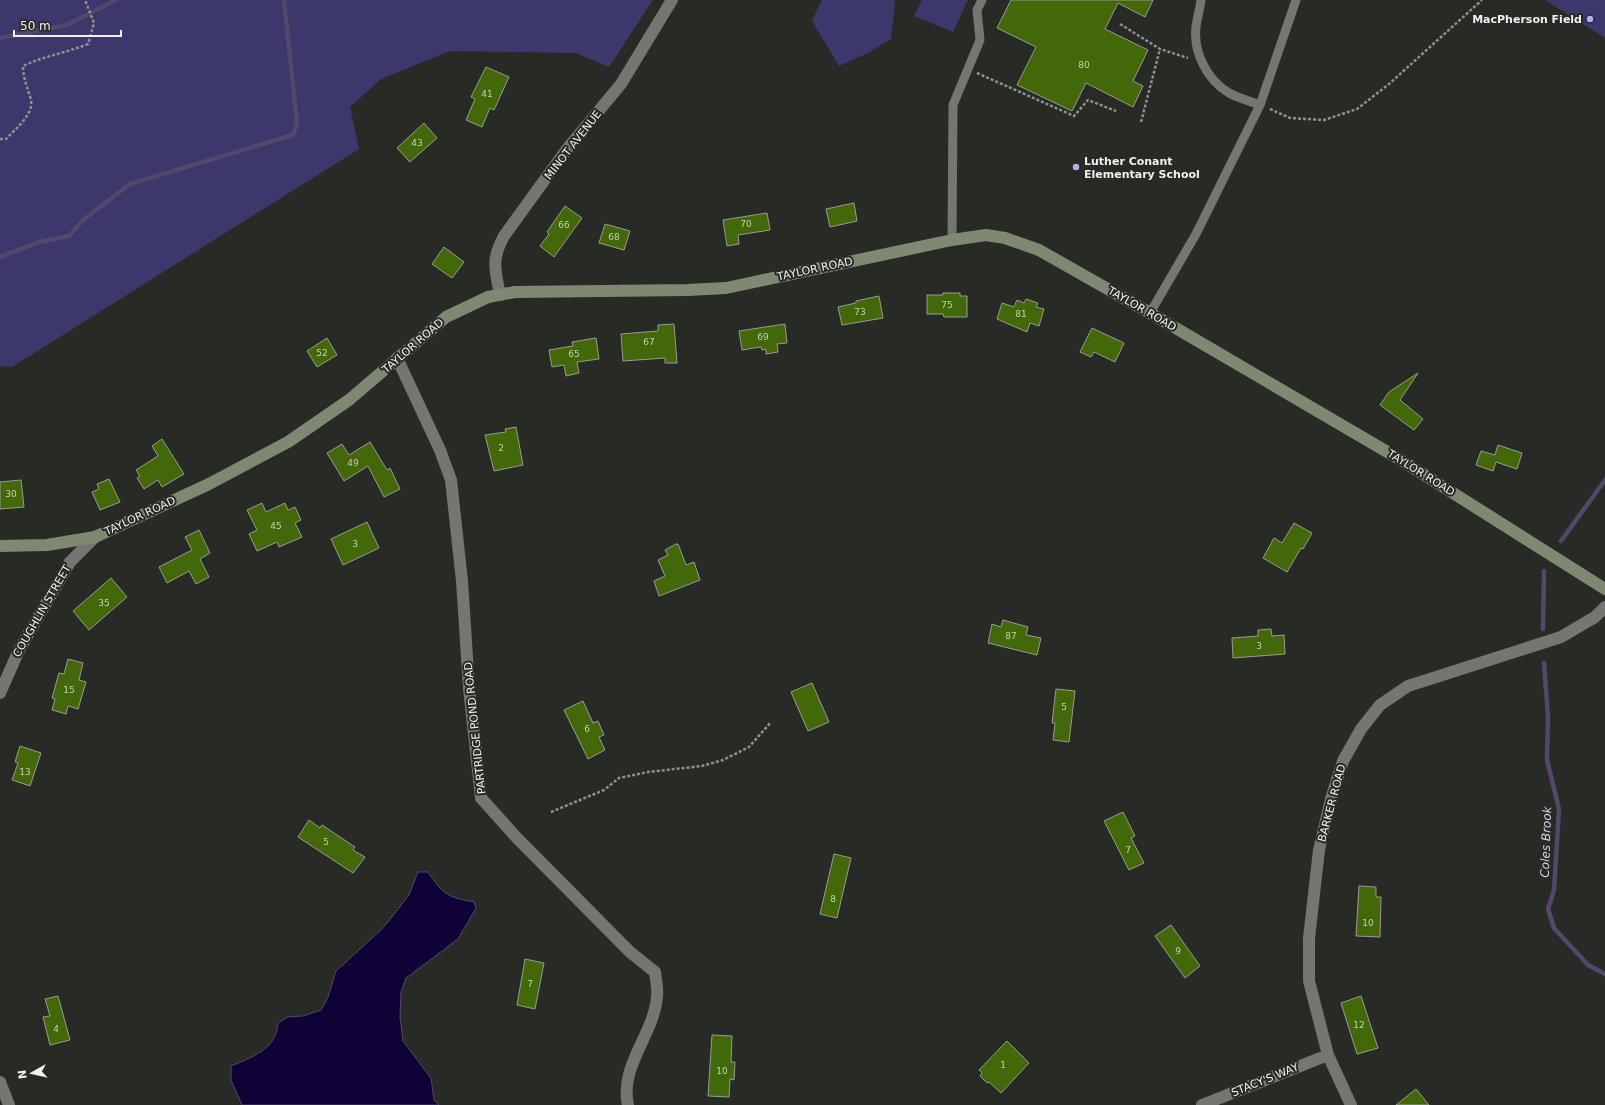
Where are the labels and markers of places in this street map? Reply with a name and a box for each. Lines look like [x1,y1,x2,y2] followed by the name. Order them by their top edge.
[1472,13,1582,26] place label: MacPherson Field
[1585,14,1595,24] marker: MacPherson Field
[1084,155,1200,181] place label: Luther Conant Elementary School
[1071,162,1081,172] marker: Luther Conant Elementary School

